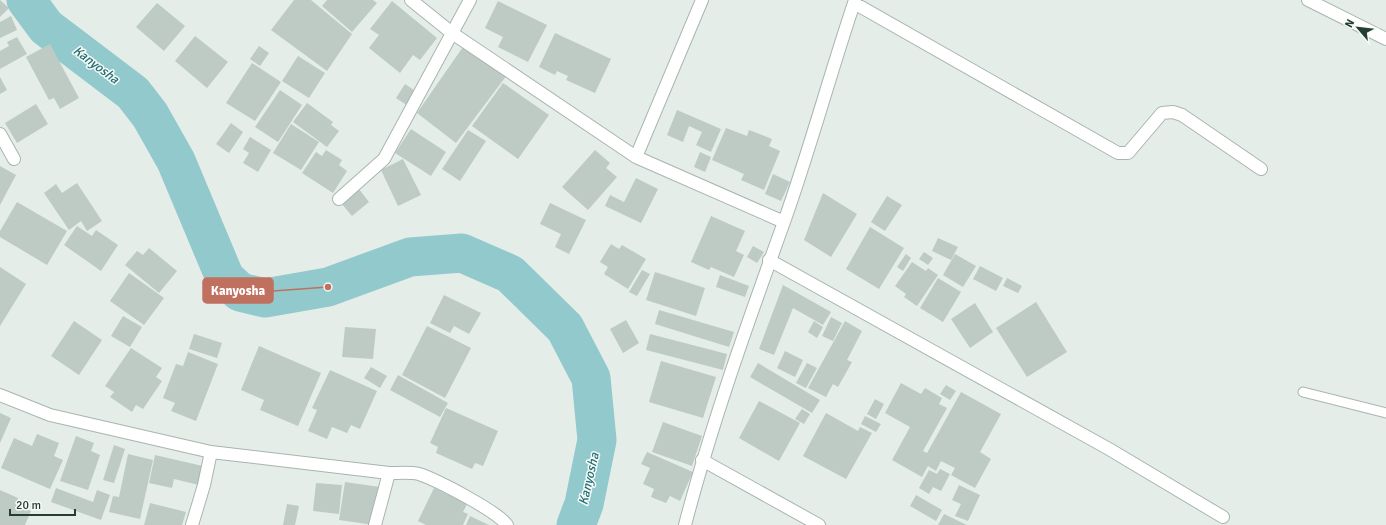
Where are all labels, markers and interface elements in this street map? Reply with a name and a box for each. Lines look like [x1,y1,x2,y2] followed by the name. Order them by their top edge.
[1338,8,1378,48] north arrow
[1342,17,1357,30] text: N
[70,43,122,88] water label: Kanyosha
[203,278,273,303] callout: Kanyosha
[211,283,265,299] text: Kanyosha
[575,451,603,507] water label: Kanyosha
[10,491,75,517] scale bar
[16,498,41,513] text: 20 m

